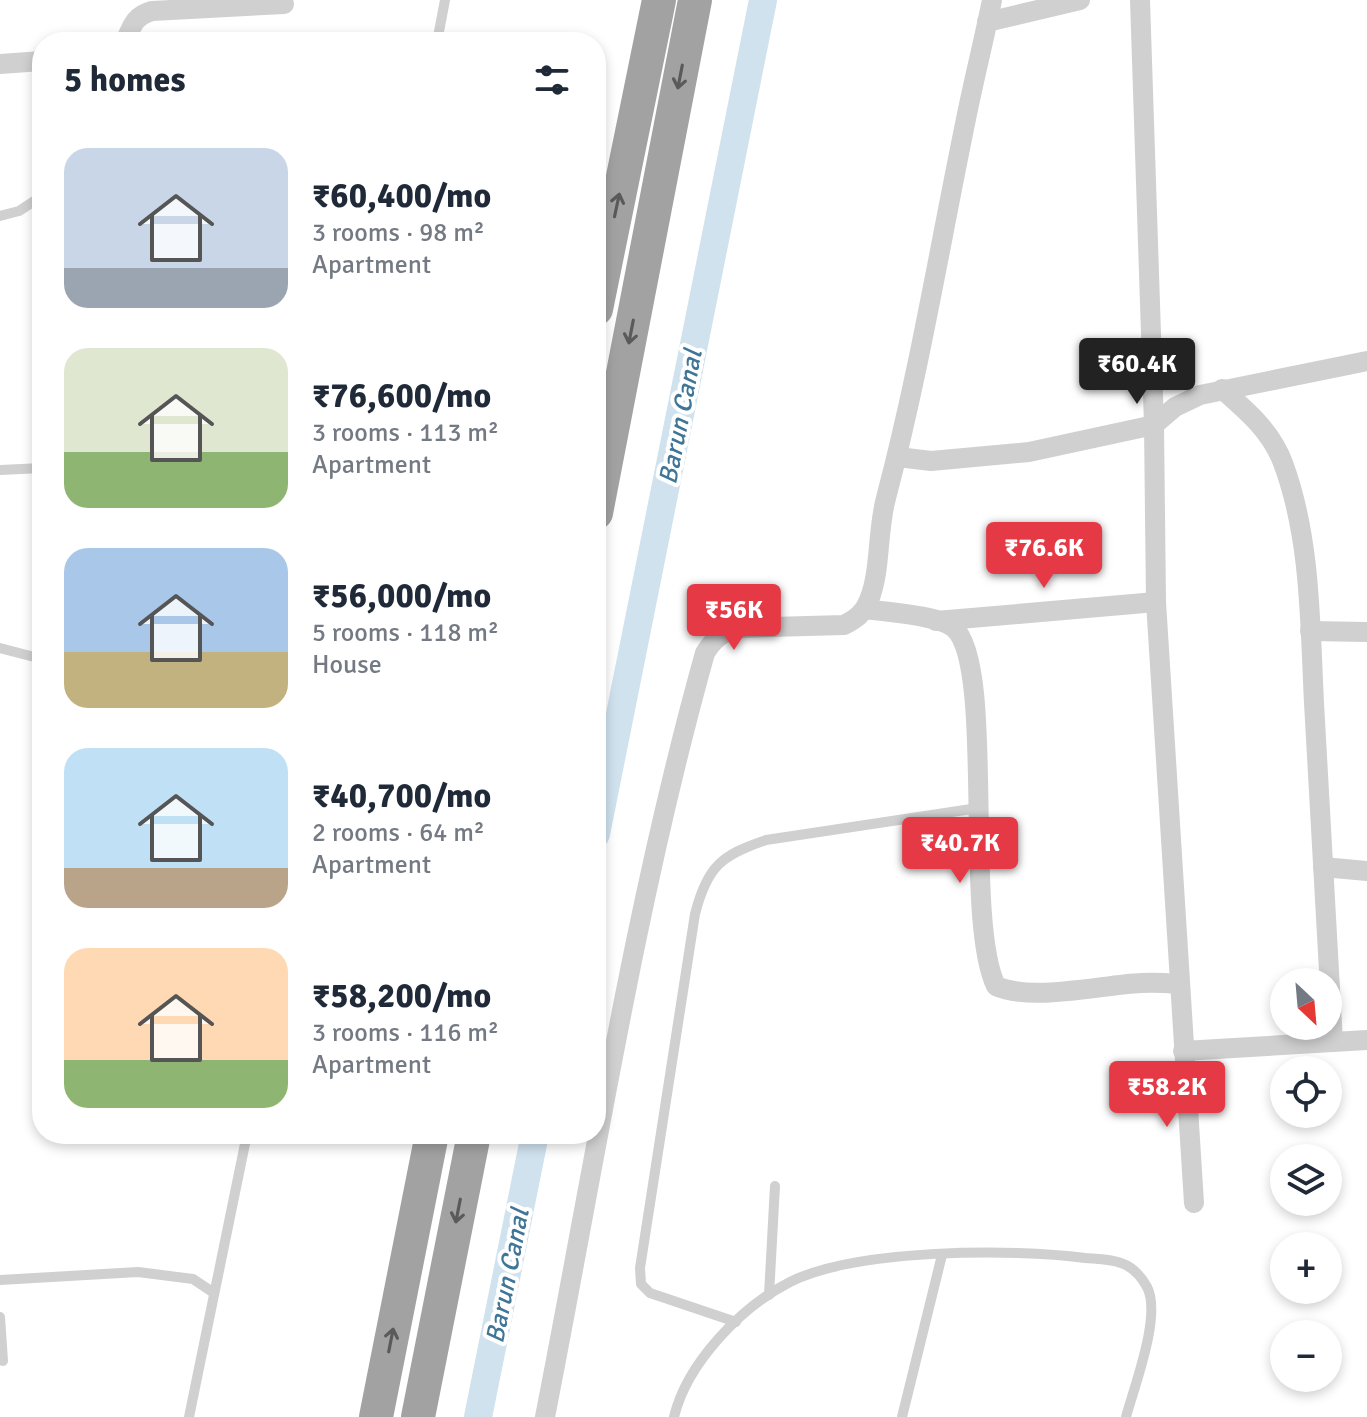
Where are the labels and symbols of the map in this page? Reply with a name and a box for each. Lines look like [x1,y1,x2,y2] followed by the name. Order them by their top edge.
[672,63,687,89] one-way arrow
[610,193,625,218] one-way arrow
[622,319,637,344] one-way arrow
[1072,338,1202,406] pin: ₹60.4K
[652,345,710,487] water label: Barun Canal
[979,522,1109,590] pin: ₹76.6K
[687,584,781,652] pin: ₹56K
[895,817,1025,885] pin: ₹40.7K
[1270,968,1342,1040] north arrow
[1102,1061,1232,1129] pin: ₹58.2K
[450,1197,465,1223] one-way arrow
[479,1204,537,1346] water label: Barun Canal
[385,1328,400,1354] one-way arrow

